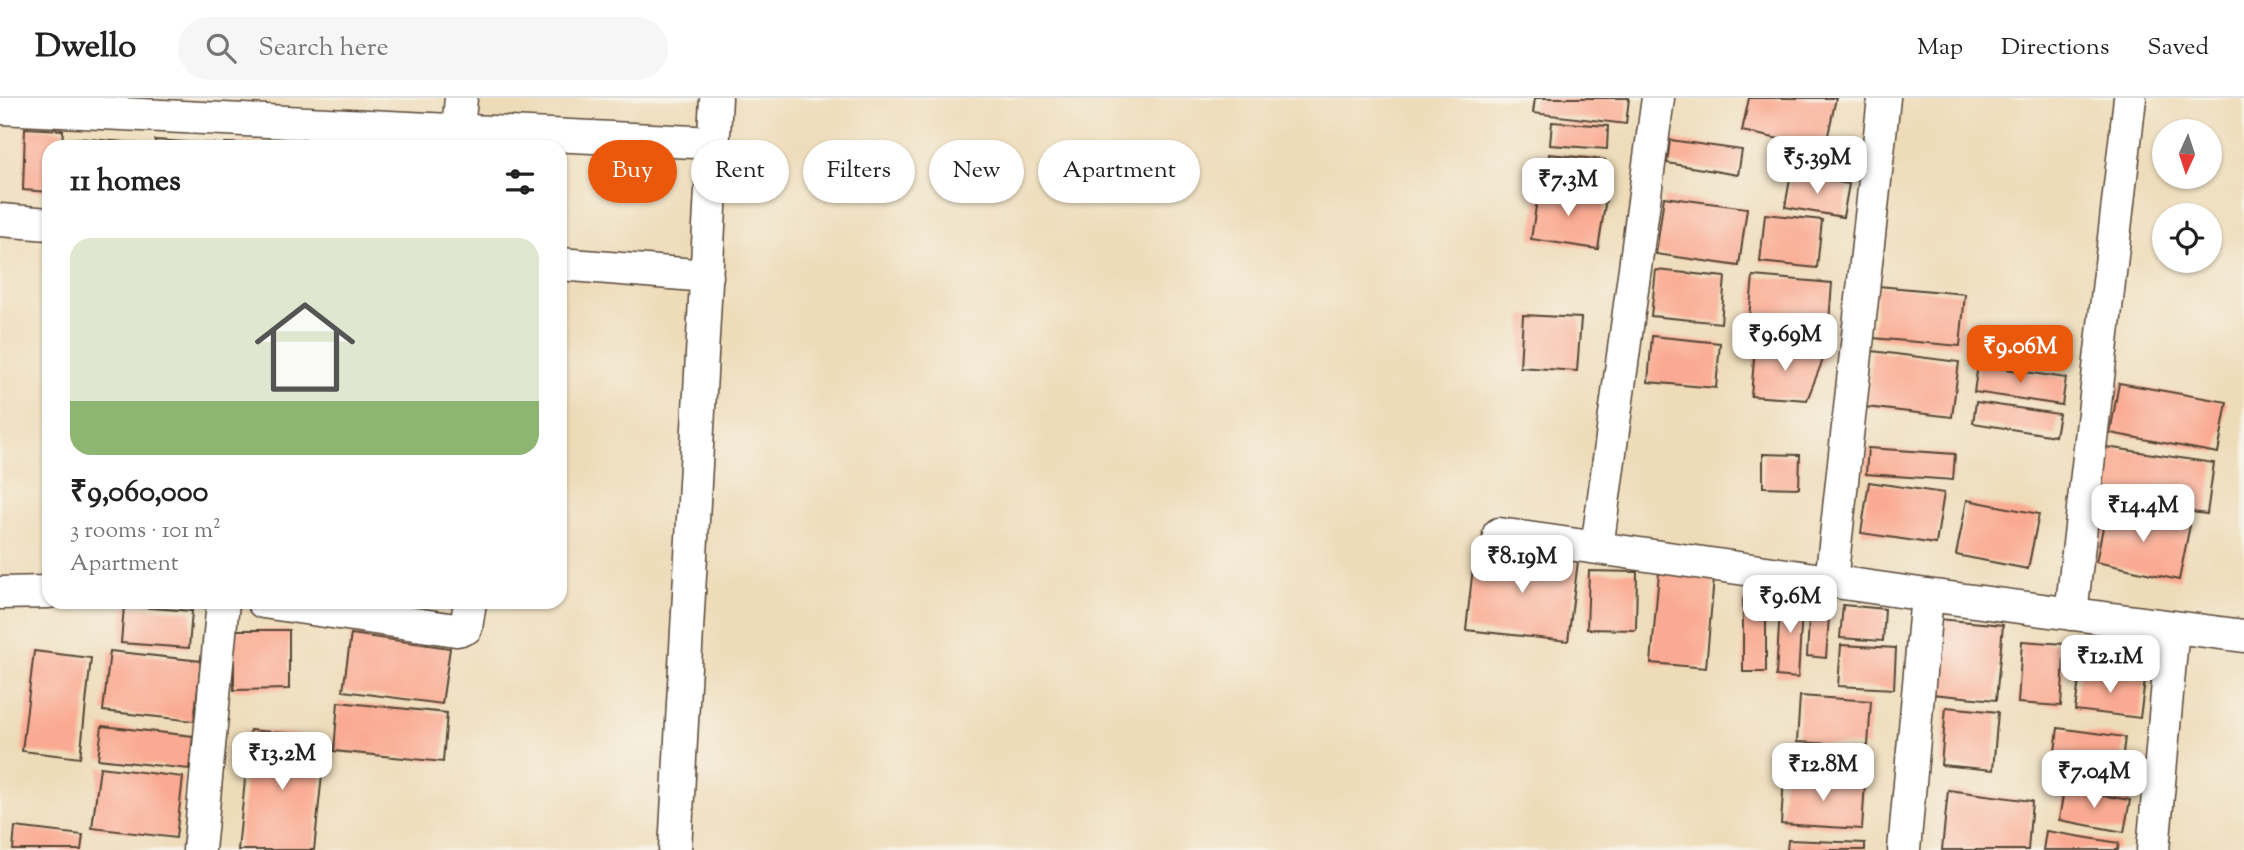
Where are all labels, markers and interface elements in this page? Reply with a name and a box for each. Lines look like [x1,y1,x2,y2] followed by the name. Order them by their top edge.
[178,17,668,80] search box
[35,24,136,72] text: Dwello
[202,29,240,67] icon: search
[258,30,389,67] text: Search here
[1917,31,1963,65] text: Map
[2001,31,2109,65] text: Directions
[2147,31,2209,65] text: Saved
[2152,119,2222,189] north arrow
[2152,119,2222,273] map controls
[1760,136,1874,196] pin: ₹5.39M
[588,140,677,203] chip: Buy
[691,140,789,203] chip: Rent
[803,140,915,203] chip: Filters
[929,140,1024,203] chip: New
[1038,140,1200,203] chip: Apartment
[1783,142,1851,175] text: ₹5.39M
[1519,158,1617,218] pin: ₹7.3M
[70,161,181,204] text: 11 homes
[501,163,539,201] icon: filters
[1538,164,1598,197] text: ₹7.3M
[2152,203,2222,273] button: locate
[242,284,368,410] icon: home
[1728,314,1842,373] pin: ₹9.69M
[1748,319,1822,352] text: ₹9.69M
[1963,326,2077,385] pin: ₹9.06M
[1983,331,2057,364] text: ₹9.06M
[70,472,208,515] text: ₹9,060,000
[2086,484,2200,544] pin: ₹14.4M
[2107,490,2179,523] text: ₹14.4M
[70,515,221,548] text: 3 rooms · 101 m²
[1465,536,1579,595] pin: ₹8.19M
[1487,541,1557,574] text: ₹8.19M
[70,548,179,581] text: Apartment
[1741,575,1839,635] pin: ₹9.6M
[1759,581,1821,614] text: ₹9.6M
[2053,636,2167,695] pin: ₹12.1M
[2077,641,2143,674] text: ₹12.1M
[225,732,339,792] pin: ₹13.2M
[248,738,316,771] text: ₹13.2M
[1766,744,1880,803] pin: ₹12.8M
[1788,749,1858,782] text: ₹12.8M
[2037,750,2151,810] pin: ₹7.04M
[2058,756,2130,789] text: ₹7.04M

